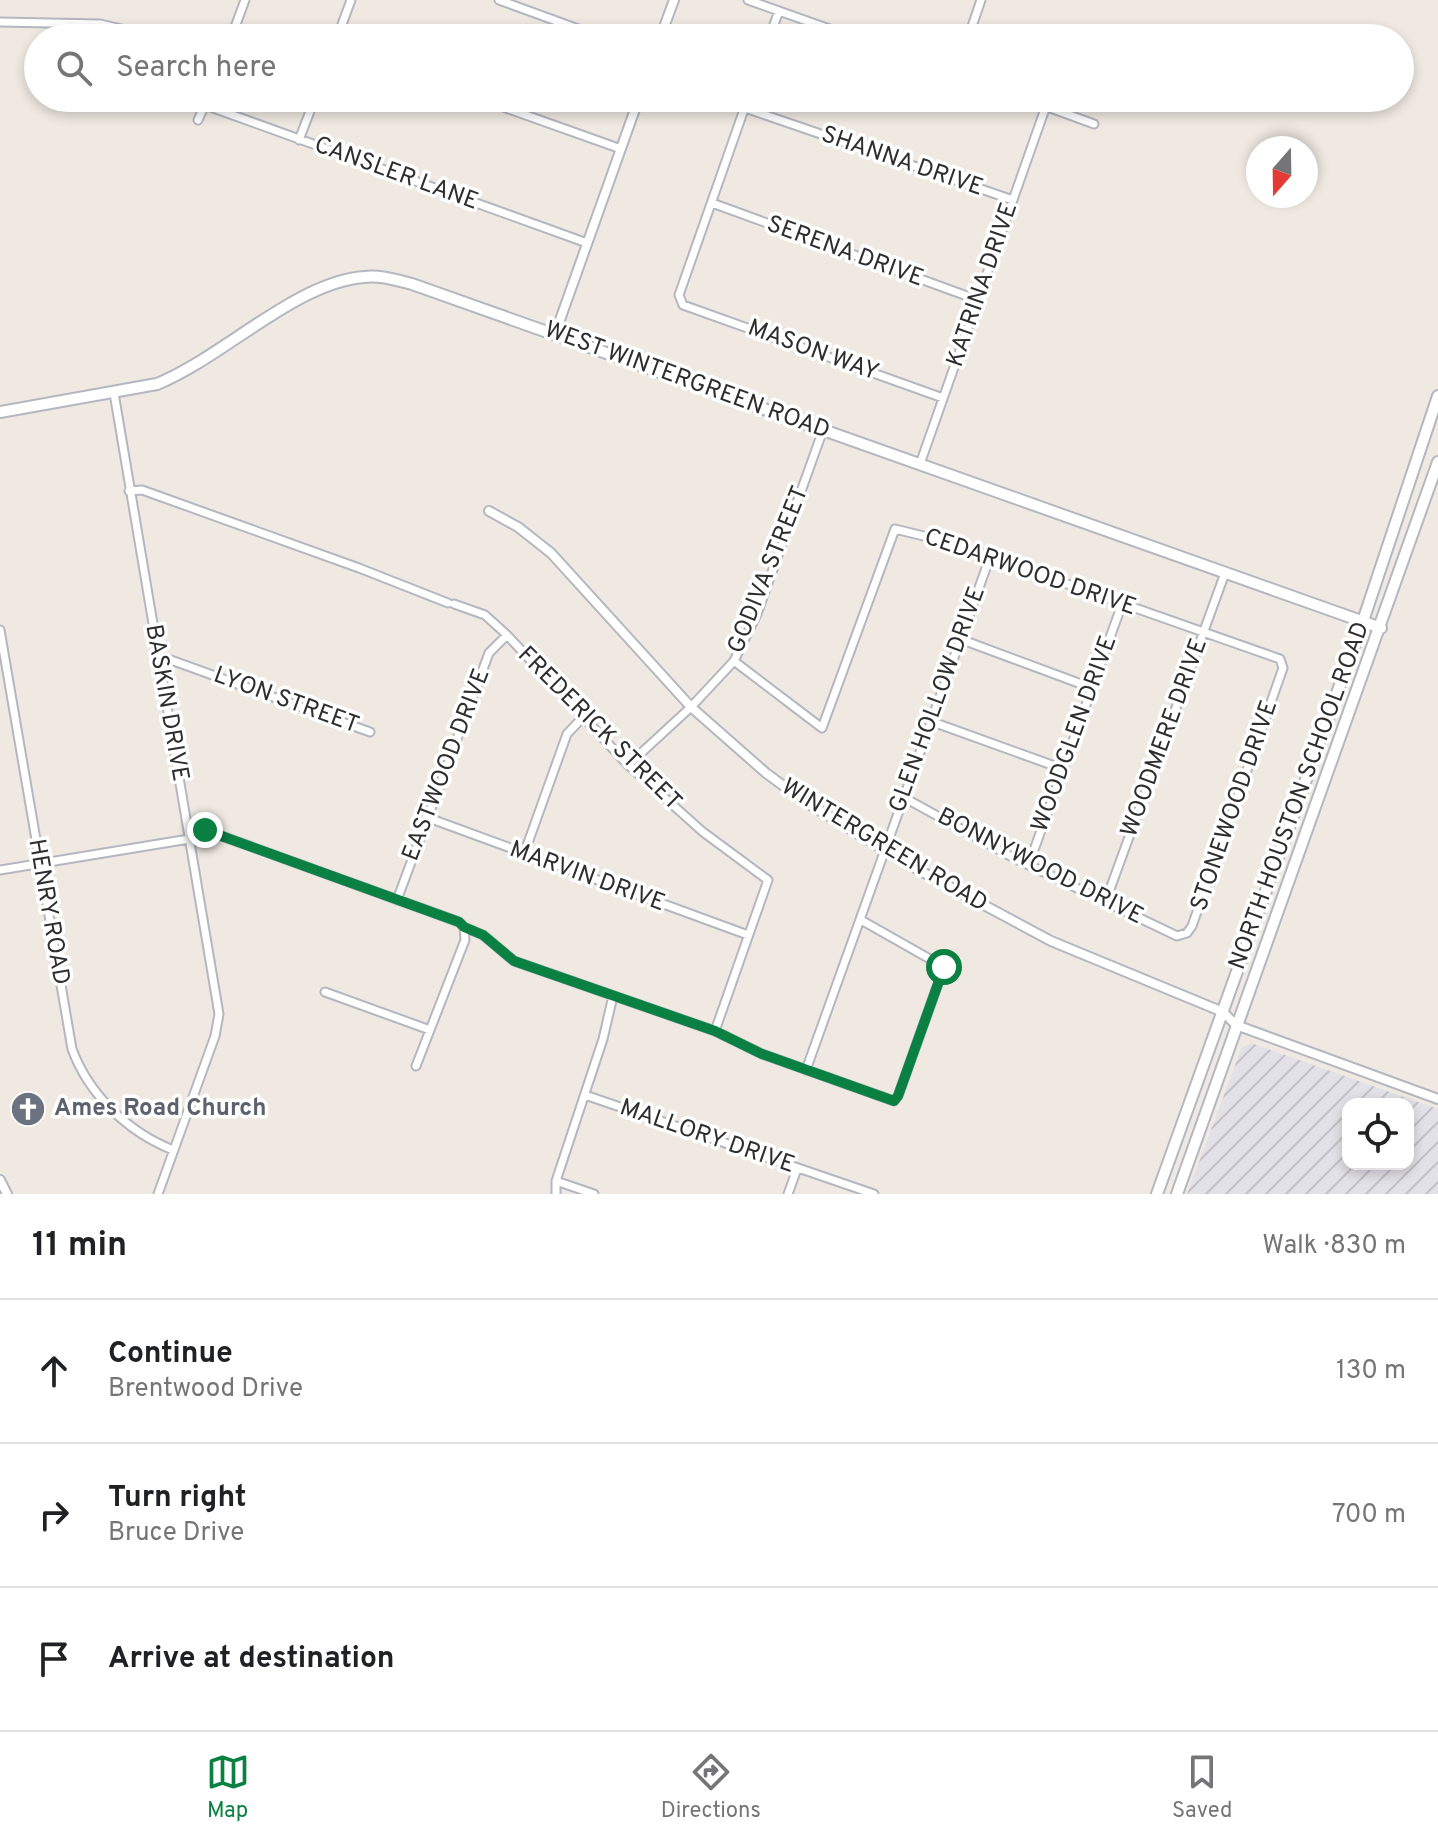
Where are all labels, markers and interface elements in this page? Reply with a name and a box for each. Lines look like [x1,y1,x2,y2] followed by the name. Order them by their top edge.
[24,24,1414,112] search box
[52,46,96,90] icon: search
[116,50,276,87] text: Search here
[817,120,987,204] street label: SHANNA DRIVE
[310,130,482,218] street label: CANSLER LANE
[1246,136,1318,208] north arrow
[941,199,1025,371] street label: KATRINA DRIVE
[762,210,928,294] street label: SERENA DRIVE
[743,313,883,389] street label: MASON WAY
[540,315,834,447] street label: WEST WINTERGREEN ROAD
[722,482,816,658] street label: GODIVA STREET
[920,523,1140,623] street label: CEDARWOOD DRIVE
[883,583,993,817] street label: GLEN HOLLOW DRIVE
[1223,618,1377,974] street label: NORTH HOUSTON SCHOOL ROAD
[137,622,195,784] street label: BASKIN DRIVE
[1026,632,1124,836] street label: WOODGLEN DRIVE
[1115,635,1215,841] street label: WOODMERE DRIVE
[511,641,687,817] street label: FREDERICK STREET
[209,661,363,741] street label: LYON STREET
[396,665,498,865] street label: EASTWOOD DRIVE
[1185,697,1285,915] street label: STONEWOOD DRIVE
[775,772,993,920] street label: WINTERGREEN ROAD
[932,802,1148,932] street label: BONNYWOOD DRIVE
[187,812,223,848] route end
[505,835,669,919] street label: MARVIN DRIVE
[20,836,76,988] street label: HENRY ROAD
[926,949,962,985] route start
[9,1090,47,1128] church icon: Ames Road Church
[616,1093,798,1181] street label: MALLORY DRIVE
[54,1094,267,1124] place label: Ames Road Church
[1342,1098,1414,1170] map controls
[1342,1098,1414,1170] button: locate
[32,1225,127,1268] text: 11 min
[1262,1230,1406,1263] text: Walk · 830 m
[108,1336,233,1373] text: Continue
[32,1349,76,1393] icon: ahead
[1336,1355,1406,1388] text: 130 m
[108,1373,303,1406] text: Brentwood Drive
[108,1480,246,1517] text: Turn right
[32,1493,76,1537] icon: right
[1332,1499,1406,1532] text: 700 m
[108,1517,244,1550] text: Bruce Drive
[32,1637,76,1681] icon: arrive
[108,1641,394,1678] text: Arrive at destination
[206,1750,250,1825] tab: Map
[661,1750,761,1825] tab: Directions
[1172,1750,1232,1825] tab: Saved

